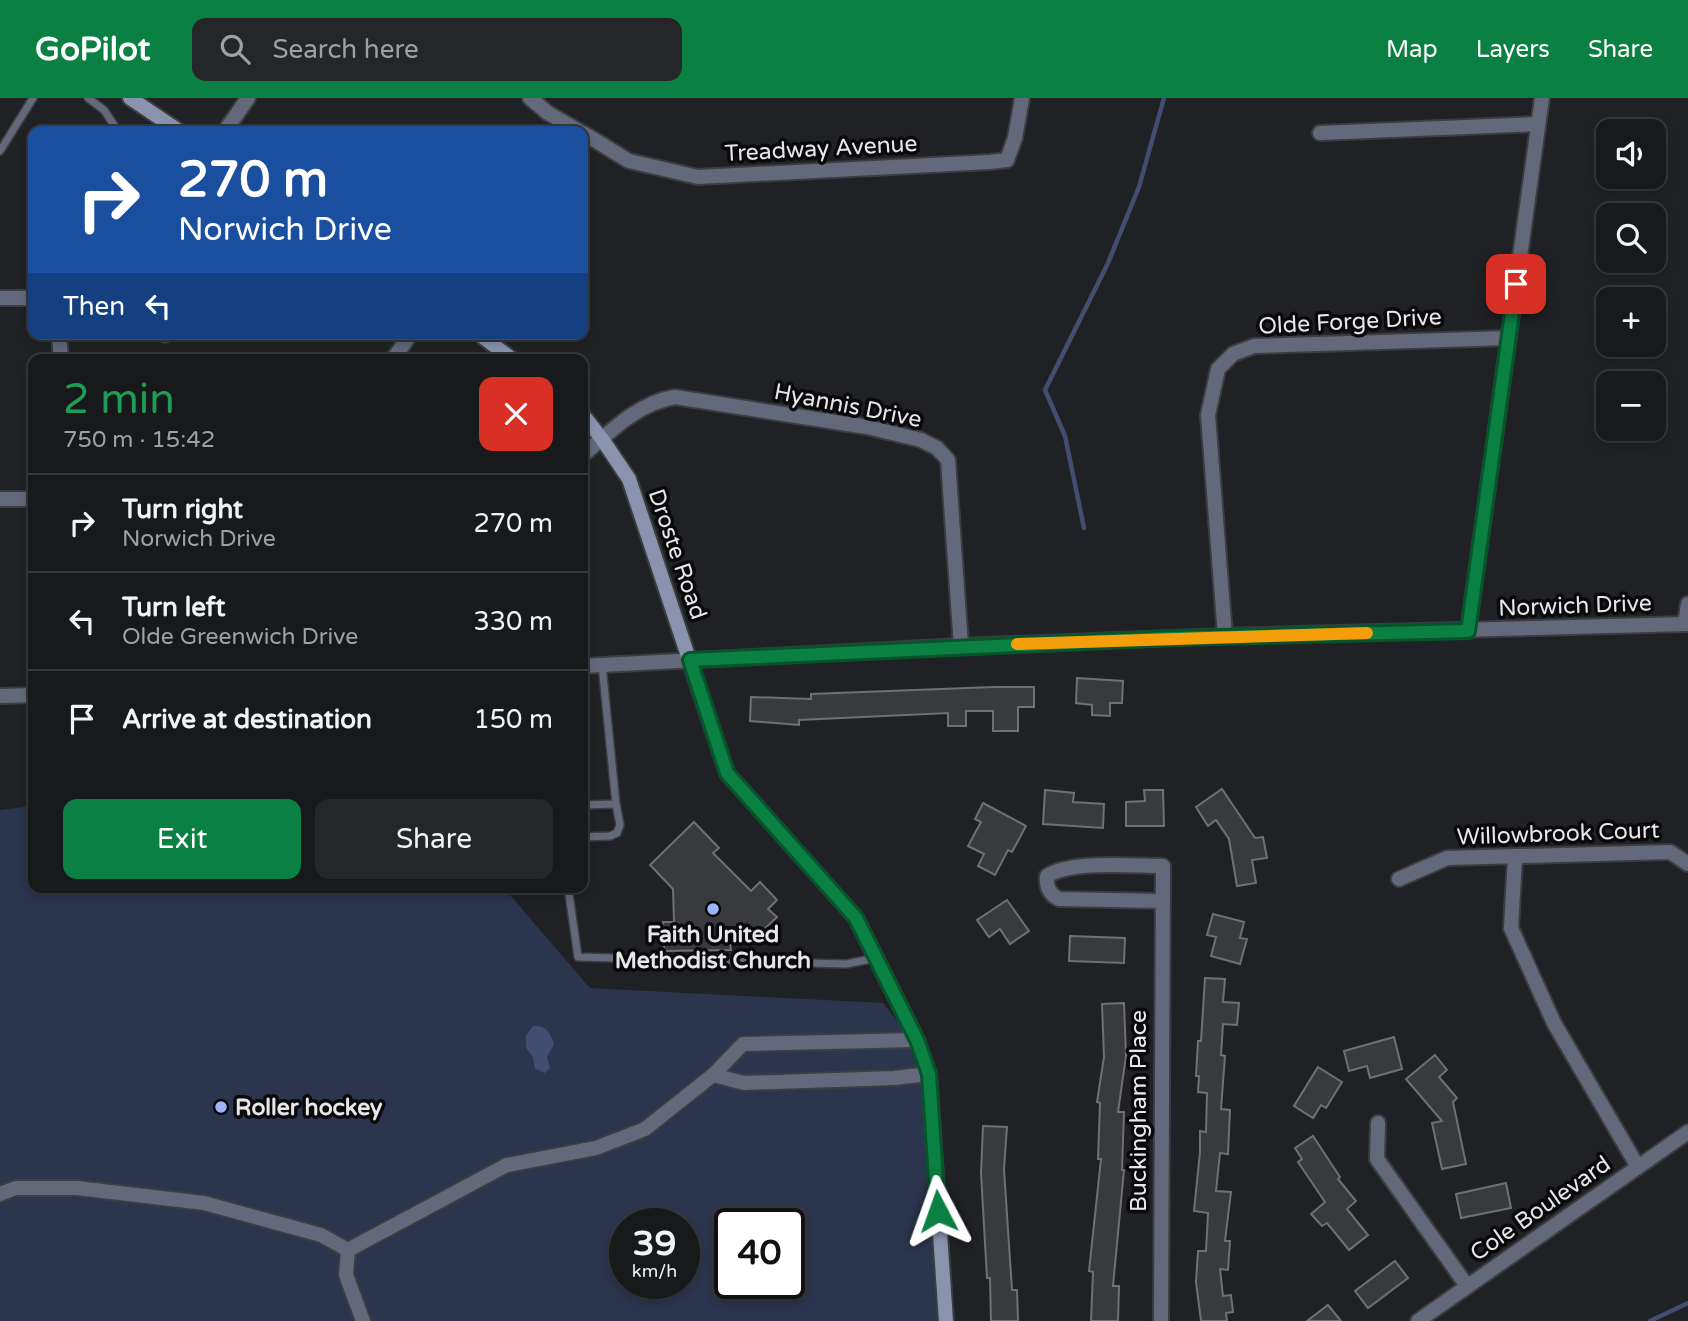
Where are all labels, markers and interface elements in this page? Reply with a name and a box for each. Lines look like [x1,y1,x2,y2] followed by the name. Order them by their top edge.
[192,18,682,81] search box
[35,30,150,69] text: GoPilot
[216,30,254,68] icon: search
[272,34,419,65] text: Search here
[1386,35,1438,64] text: Map
[1476,35,1550,64] text: Layers
[1588,35,1653,64] text: Share
[1596,119,1666,441] map controls
[1596,119,1666,189] button: sound
[724,130,918,168] street label: Treadway Avenue
[178,151,328,210] text: 270 m
[63,154,154,245] icon: right
[1596,203,1666,273] button: search
[178,211,392,249] text: Norwich Drive
[1486,254,1546,314] pin
[1497,265,1535,303] icon: arrive
[139,287,177,325] icon: left
[1596,287,1666,357] button: +
[63,291,125,322] text: Then
[1258,303,1442,341] street label: Olde Forge Drive
[1596,371,1666,441] button: −
[63,374,175,425] text: 2 min
[479,377,553,451] button: close
[772,378,924,434] street label: Hyannis Drive
[63,426,215,454] text: 750 m · 15:42
[642,486,712,623] street label: Droste Road
[122,494,243,525] text: Turn right
[63,504,101,542] icon: right
[473,508,553,539] text: 270 m
[122,525,276,553] text: Norwich Drive
[1498,589,1652,623] street label: Norwich Drive
[122,592,225,623] text: Turn left
[63,602,101,640] icon: left
[473,606,553,637] text: 330 m
[122,623,358,651] text: Olde Greenwich Drive
[63,700,101,738] icon: arrive
[122,704,372,735] text: Arrive at destination
[473,704,553,735] text: 150 m
[63,799,301,879] button: Exit
[315,799,553,879] button: Share
[1456,816,1660,852] street label: Willowbrook Court
[705,901,721,917] marker: Faith United Methodist Church
[615,921,811,975] place label: Faith United Methodist Church
[1125,1010,1153,1212] street label: Buckingham Place
[235,1094,383,1122] place label: Roller hockey
[213,1099,229,1115] marker: Roller hockey
[1465,1150,1616,1268] street label: Cole Boulevard
[901,1174,975,1248] position arrow
[714,1208,805,1299] speed limit sign: 40
[633,1223,676,1265] text: 39
[632,1260,677,1282] text: km/h

